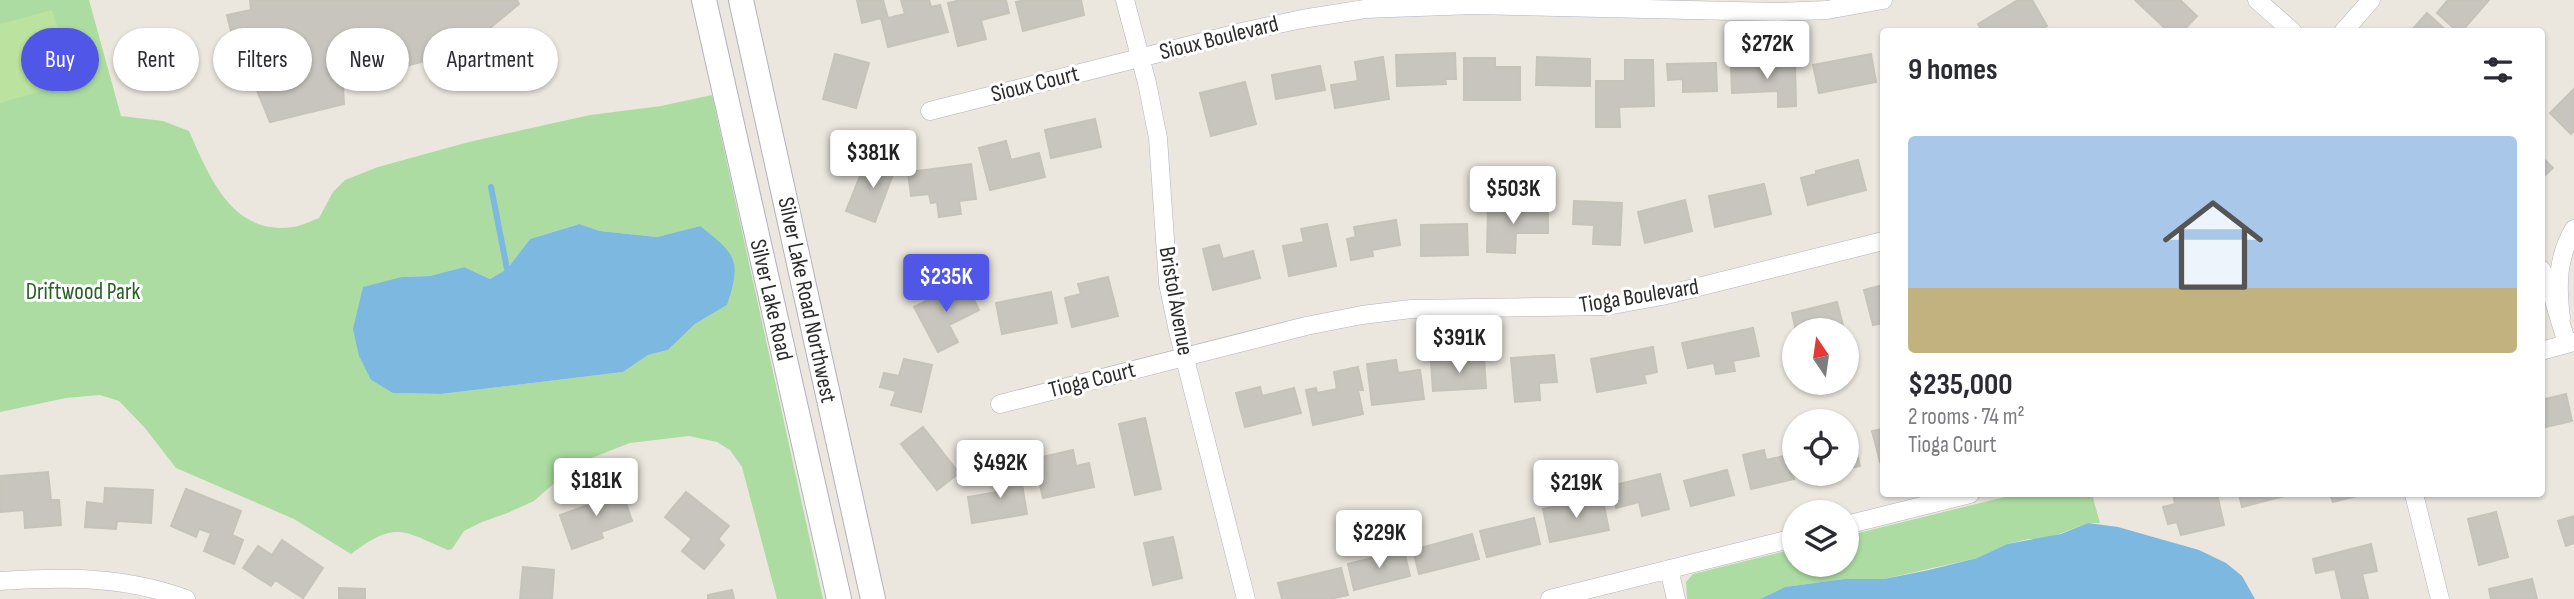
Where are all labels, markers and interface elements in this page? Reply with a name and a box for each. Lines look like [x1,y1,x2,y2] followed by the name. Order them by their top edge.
[1157,10,1281,66] street label: Sioux Boulevard
[1718,22,1816,81] pin: $272K
[21,28,99,91] chip: Buy
[113,28,199,91] chip: Rent
[213,28,312,91] chip: Filters
[326,28,409,91] chip: New
[423,28,558,91] chip: Apartment
[1740,30,1794,58] text: $272K
[2479,51,2517,89] icon: filters
[1908,52,1998,88] text: 9 homes
[988,60,1082,108] street label: Sioux Court
[824,130,922,190] pin: $381K
[846,139,900,167] text: $381K
[1464,166,1562,226] pin: $503K
[1486,175,1540,203] text: $503K
[2150,182,2276,308] icon: home
[772,195,842,405] street label: Silver Lake Road Northwest
[743,237,799,363] street label: Silver Lake Road
[1153,244,1199,358] street label: Bristol Avenue
[897,254,995,314] pin: $235K
[919,263,973,291] text: $235K
[1577,273,1701,319] street label: Tioga Boulevard
[26,278,141,306] park label: Driftwood Park
[1410,316,1508,375] pin: $391K
[1782,318,1858,396] north arrow
[1782,318,1859,577] map controls
[1432,324,1486,352] text: $391K
[1046,356,1138,404] street label: Tioga Court
[1908,367,2013,403] text: $235,000
[1908,403,2025,431] text: 2 rooms · 74 m²
[1782,409,1859,486] button: locate
[1908,431,1996,459] text: Tioga Court
[951,440,1049,500] pin: $492K
[973,449,1027,477] text: $492K
[547,458,645,518] pin: $181K
[1527,461,1625,520] pin: $219K
[570,467,622,495] text: $181K
[1549,469,1603,497] text: $219K
[1782,500,1859,577] button: layers
[1330,510,1428,570] pin: $229K
[1352,519,1406,547] text: $229K

